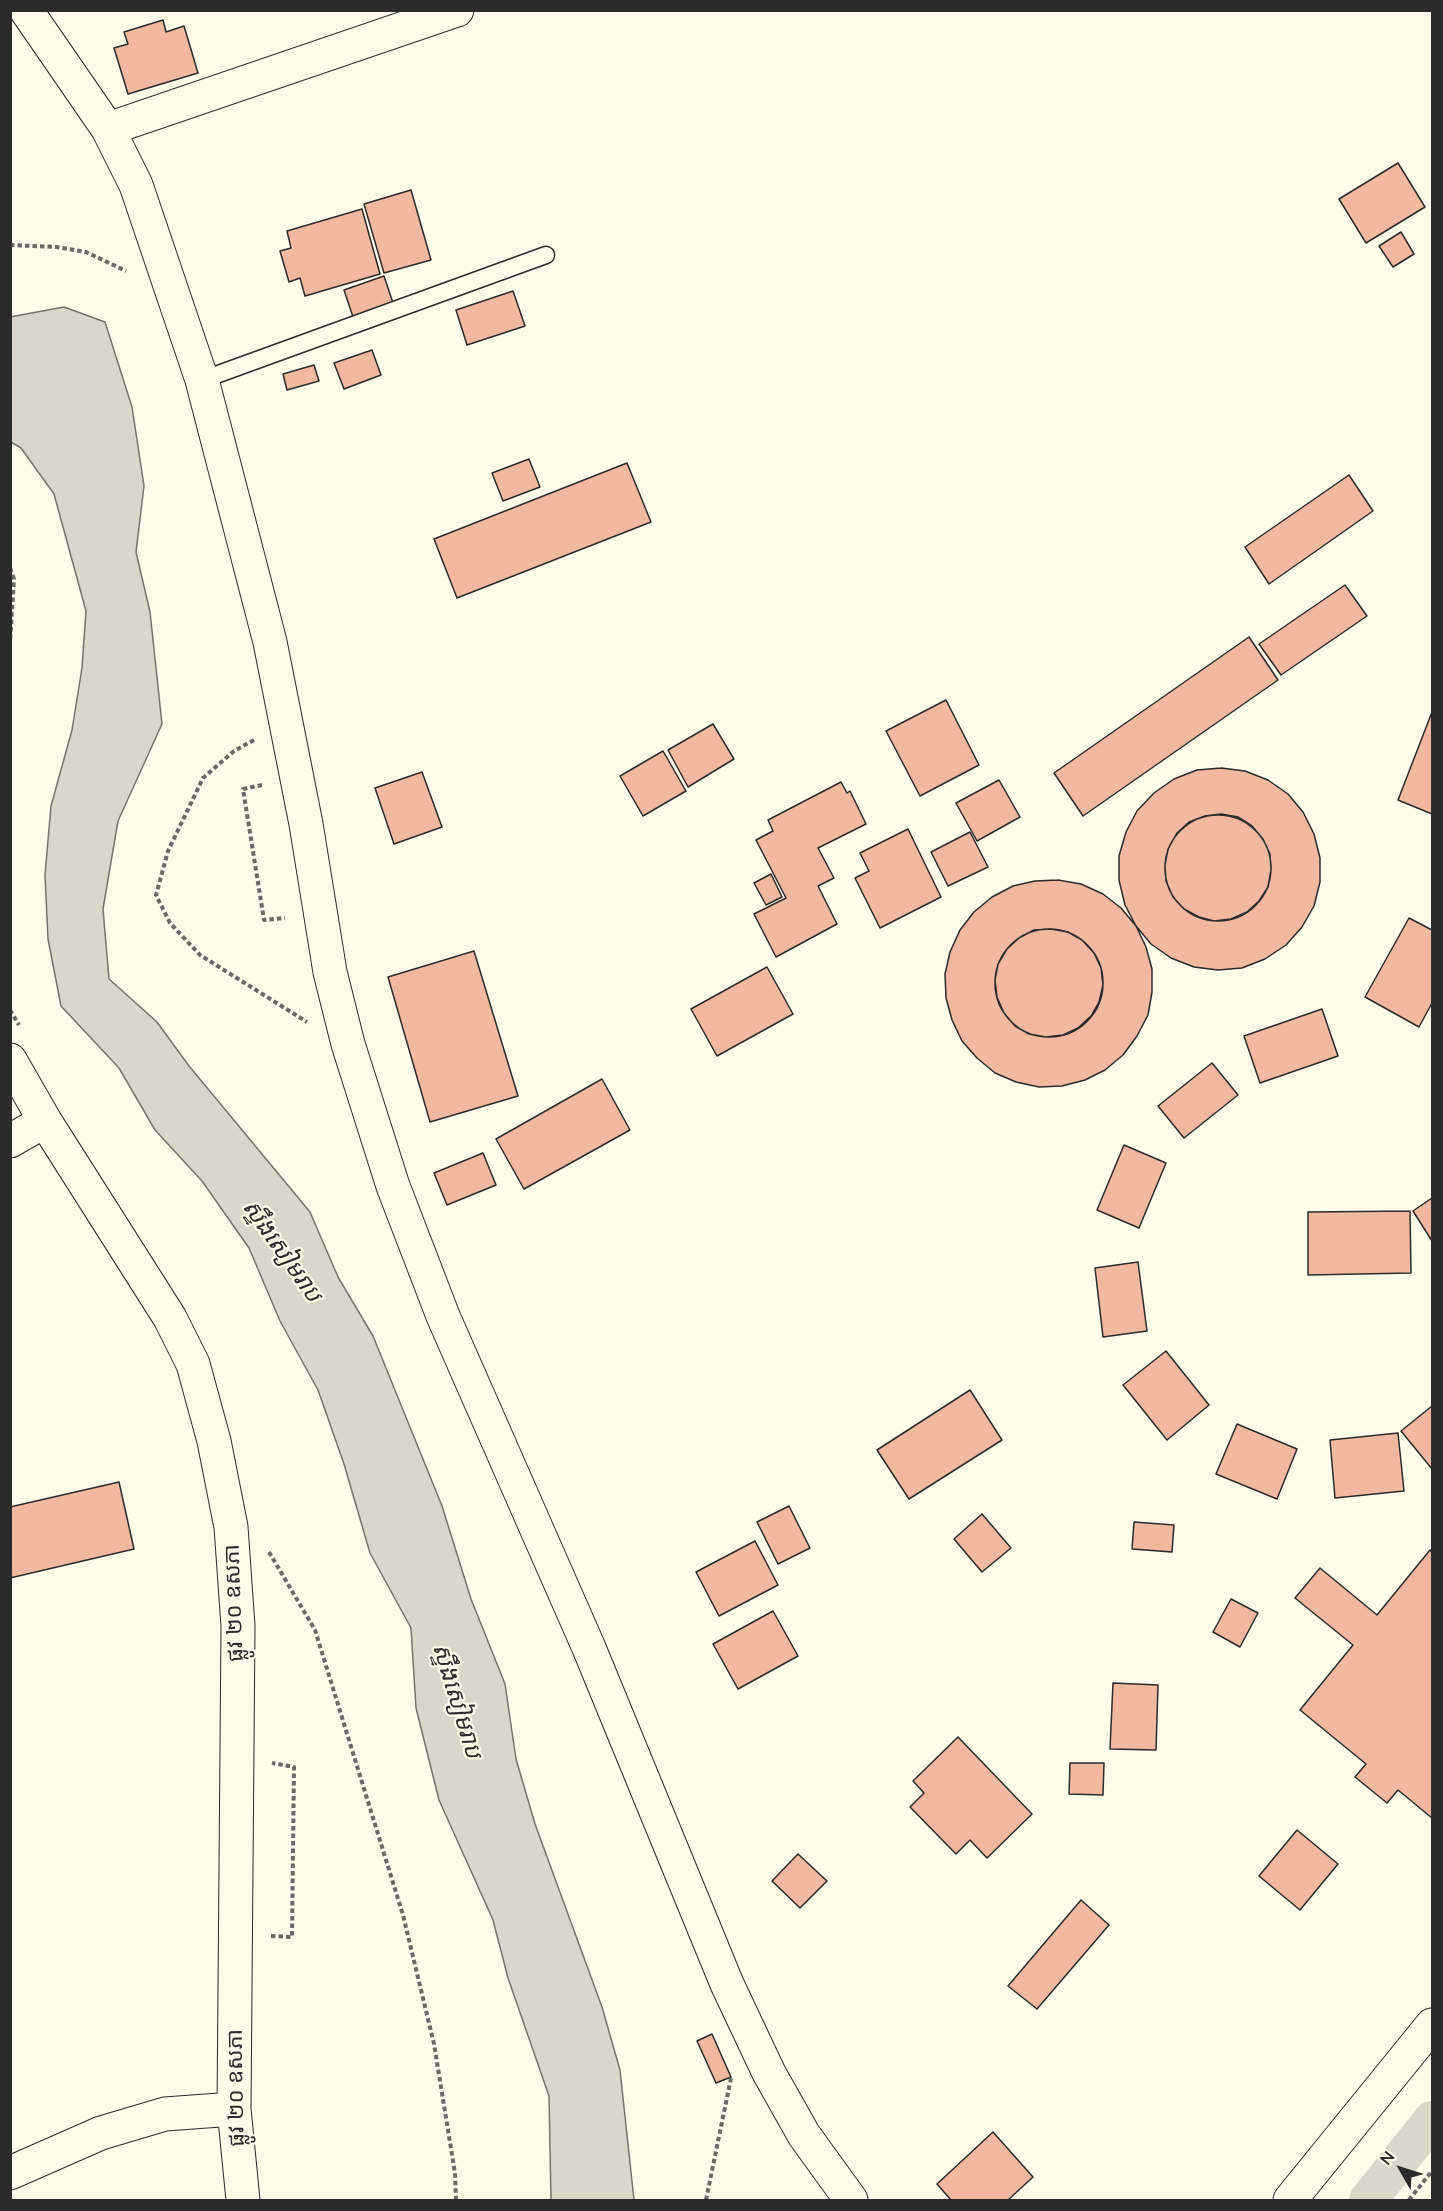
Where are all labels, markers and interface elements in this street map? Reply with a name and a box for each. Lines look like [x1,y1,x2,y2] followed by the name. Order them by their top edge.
[236,1194,328,1308] water label: ស្ទឹងសៀមរាប
[219,1544,249,1662] street label: ផ្លូវ ២០ ឧសភា
[426,1640,488,1762] water label: ស្ទឹងសៀមរាប
[222,2029,250,2147] street label: ផ្លូវ ២០ ឧសភា
[1371,2139,1431,2199] north arrow
[1375,2147,1399,2169] text: N

